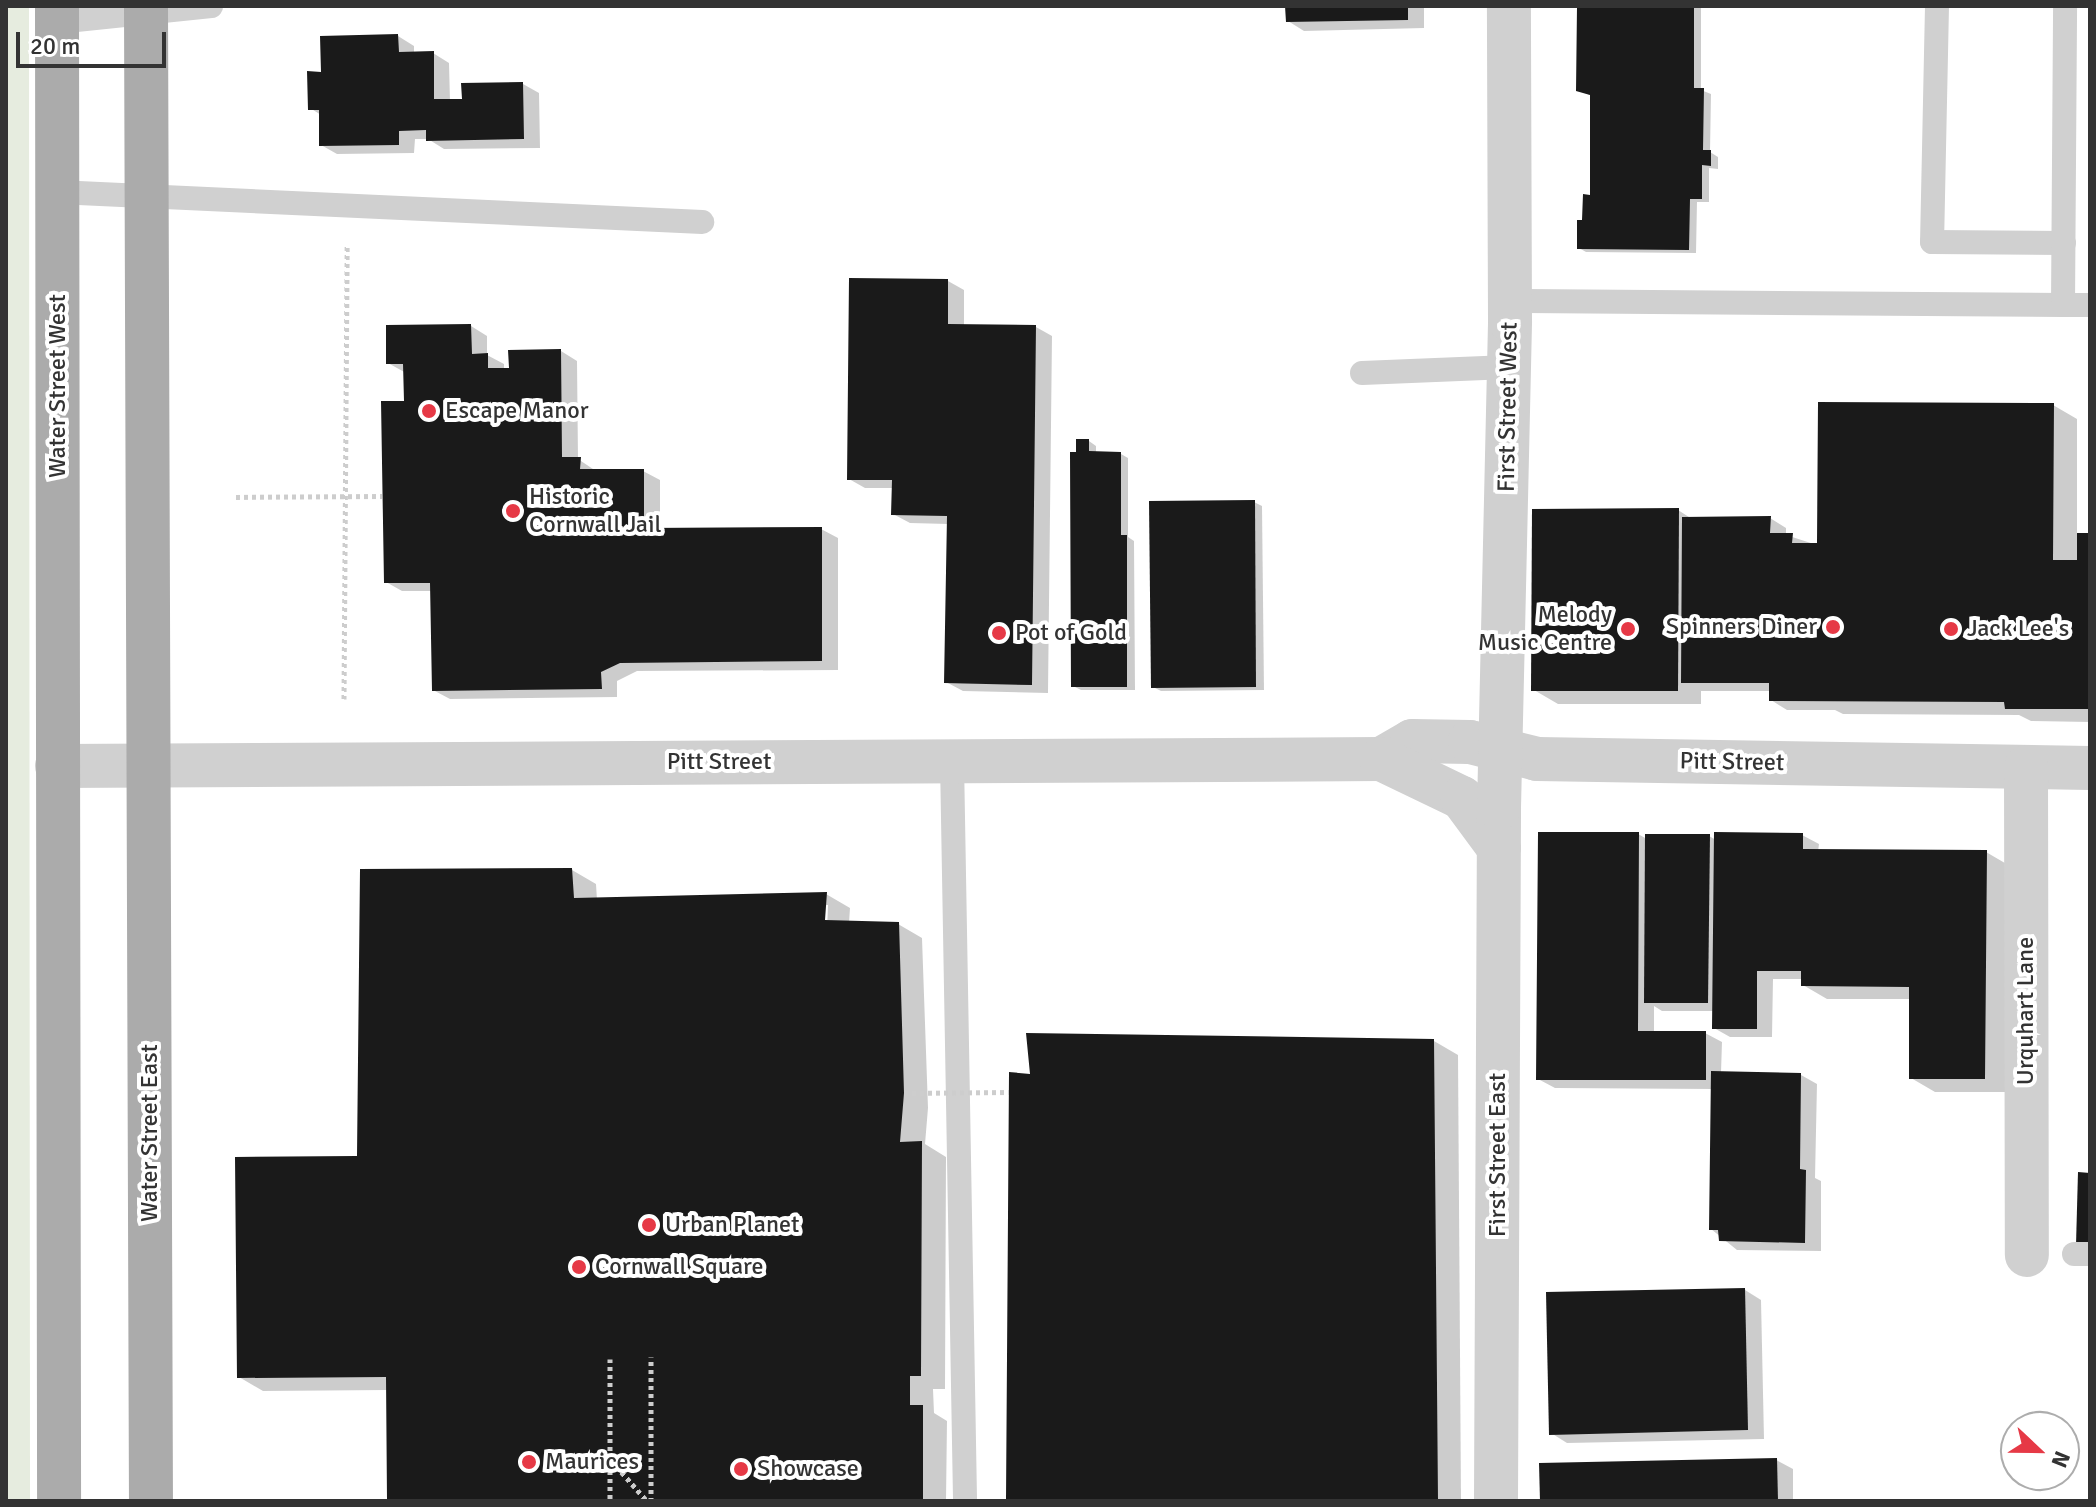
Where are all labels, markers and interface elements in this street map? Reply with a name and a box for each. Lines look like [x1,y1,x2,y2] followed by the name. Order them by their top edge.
[20,16,170,66] scale bar
[30,31,80,61] text: 20 m
[44,294,72,478] street label: Water Street West
[1492,322,1524,492] street label: First Street West
[445,397,589,425] place label: Escape Manor
[420,402,438,420] marker: Escape Manor
[529,483,662,539] place label: Historic Cornwall Jail
[504,502,522,520] marker: Historic Cornwall Jail
[1478,601,1612,657] place label: Melody Music Centre
[1666,613,1817,641] place label: Spinners Diner
[1967,615,2069,643] place label: Jack Lee's
[1824,618,1842,636] marker: Spinners Diner
[1015,619,1127,647] place label: Pot of Gold
[1619,620,1637,638] marker: Melody Music Centre
[1942,620,1960,638] marker: Jack Lee's
[990,624,1008,642] marker: Pot of Gold
[1679,747,1785,777] street label: Pitt Street
[667,748,771,776] street label: Pitt Street
[2012,937,2040,1085] street label: Urquhart Lane
[136,1044,164,1222] street label: Water Street East
[1484,1073,1512,1237] street label: First Street East
[665,1211,799,1239] place label: Urban Planet
[640,1216,658,1234] marker: Urban Planet
[595,1253,763,1281] place label: Cornwall Square
[570,1258,588,1276] marker: Cornwall Square
[2000,1411,2080,1491] north arrow
[2045,1447,2076,1472] text: N
[545,1448,639,1476] place label: Maurices
[520,1453,538,1471] marker: Maurices
[757,1455,859,1483] place label: Showcase
[732,1460,750,1478] marker: Showcase

